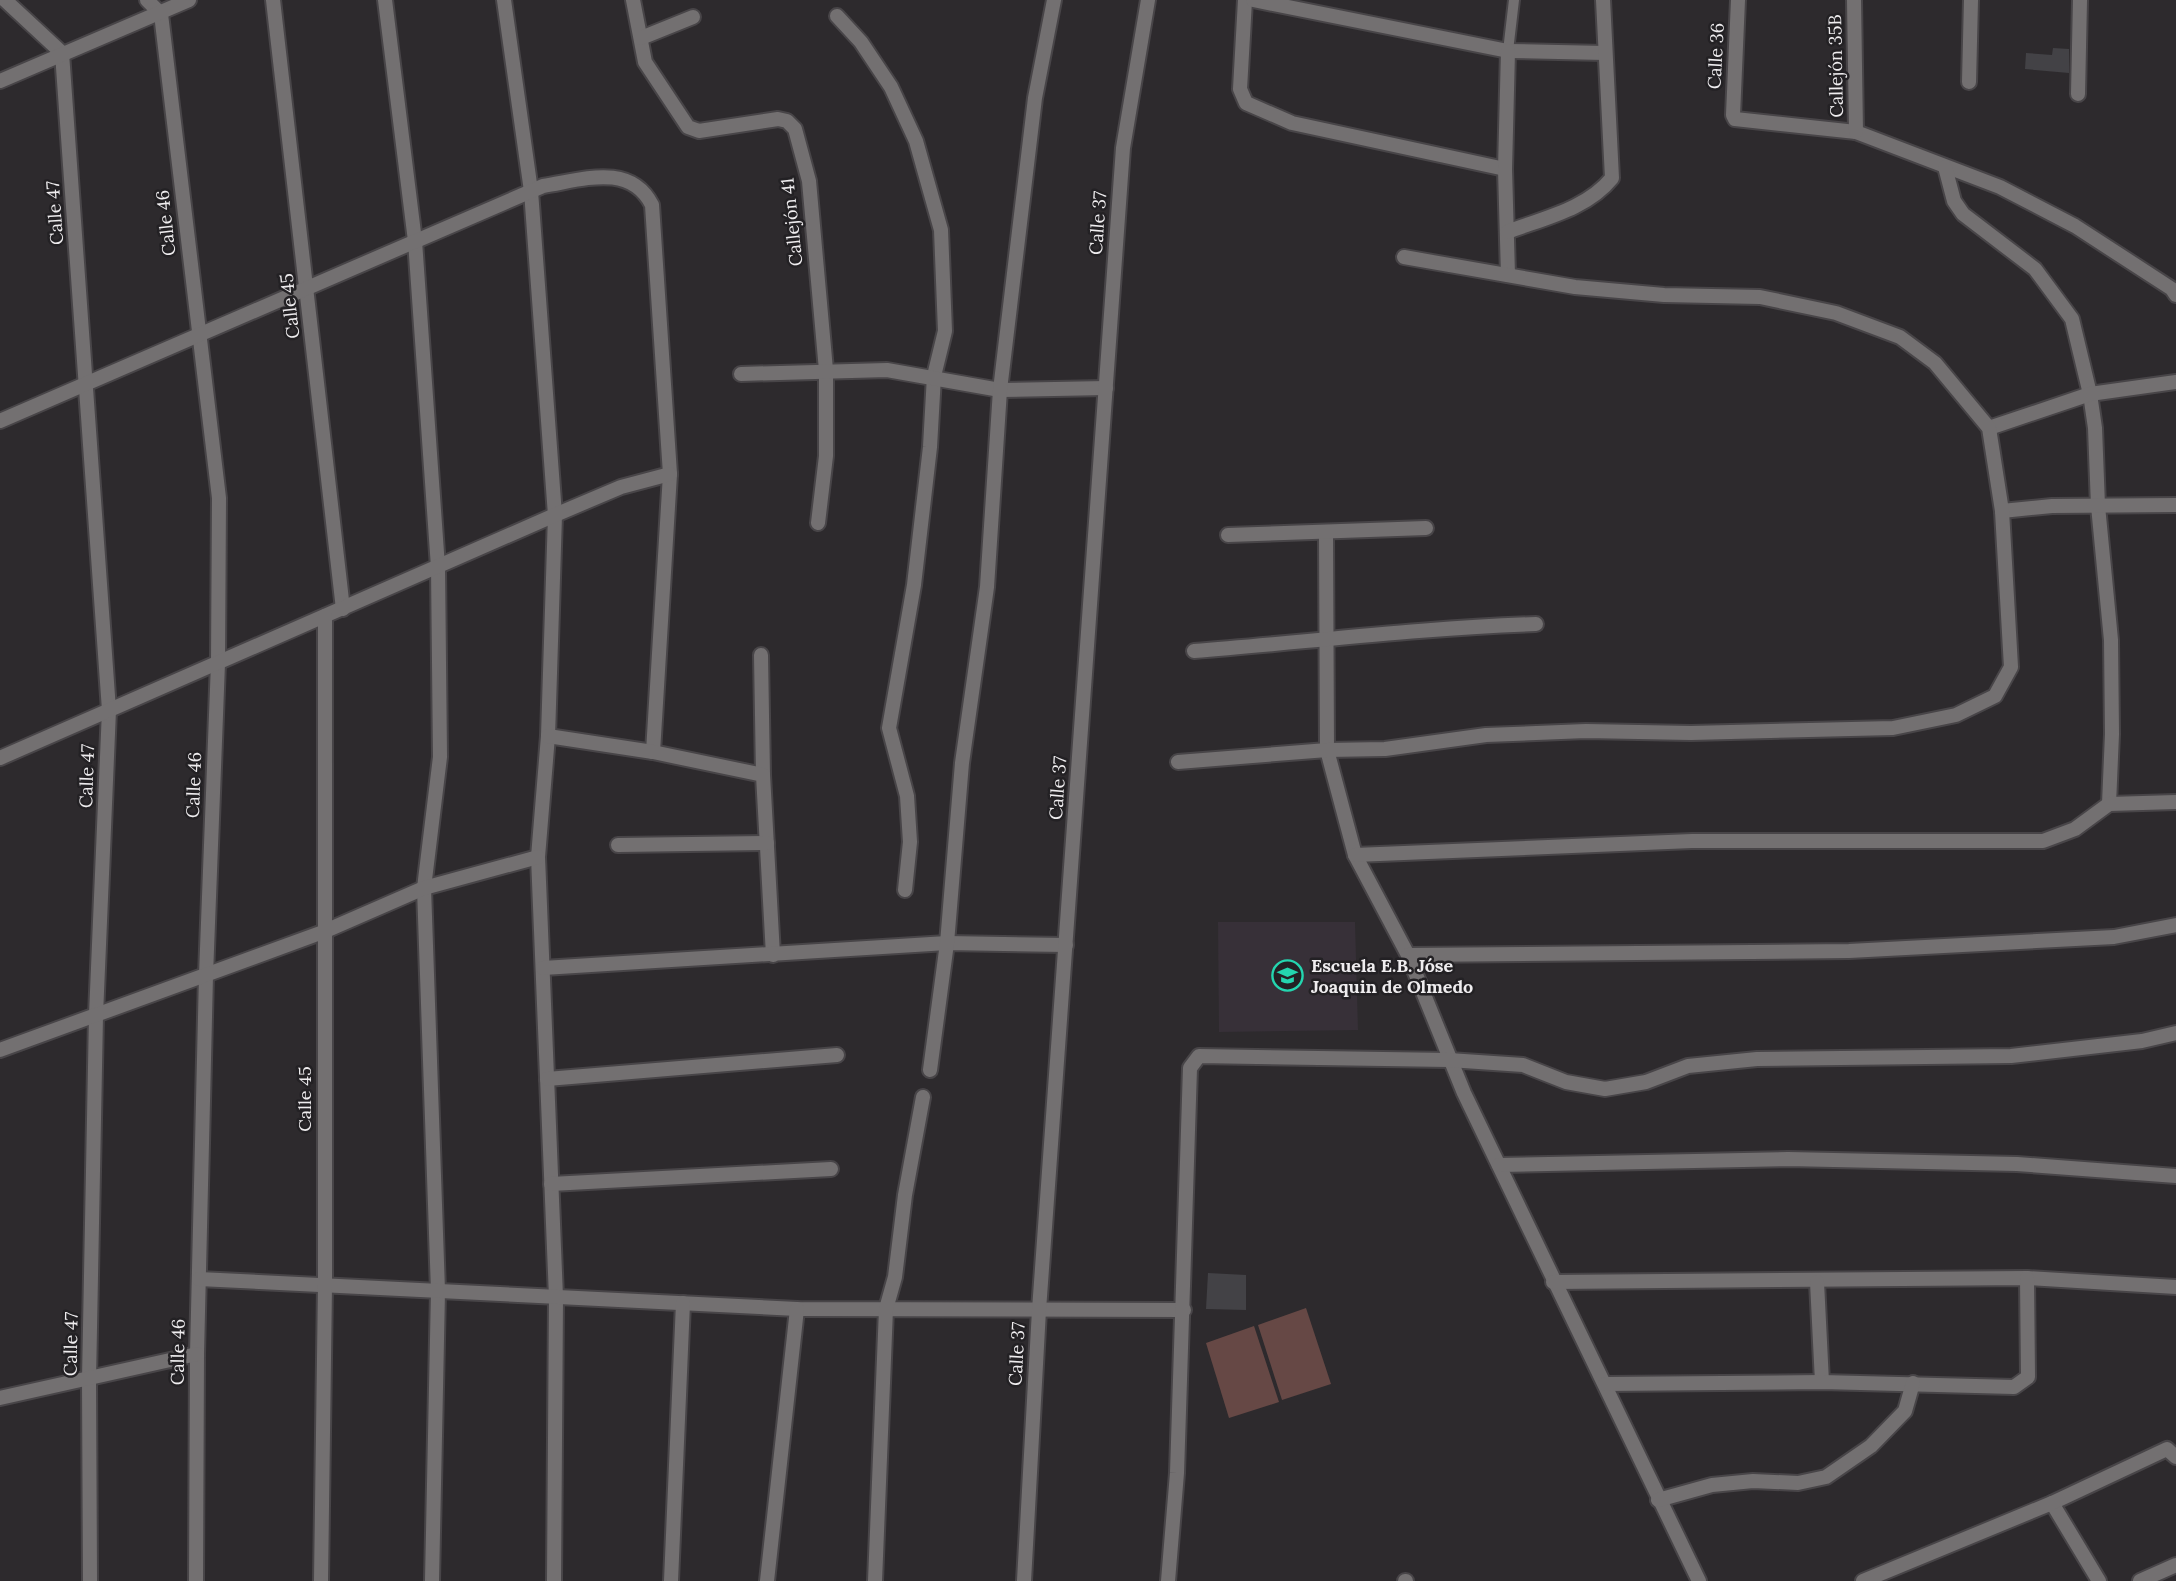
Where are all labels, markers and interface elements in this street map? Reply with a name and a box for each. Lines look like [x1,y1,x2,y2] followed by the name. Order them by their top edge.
[1823,14,1848,118] street label: Callejón 35B
[1702,22,1729,90] street label: Calle 36
[775,177,808,267] street label: Callejón 41
[41,180,68,246] street label: Calle 47
[151,189,180,257] street label: Calle 46
[1084,190,1111,256] street label: Calle 37
[275,272,304,340] street label: Calle 45
[74,743,99,808] street label: Calle 47
[181,751,206,819] street label: Calle 46
[1044,755,1071,821] street label: Calle 37
[1311,954,1473,998] place label: Escuela E.B. Jóse Joaquin de Olmedo
[1271,959,1305,993] school or university icon: Escuela E.B. Jóse Joaquin de Olmedo
[293,1066,316,1132] street label: Calle 45
[58,1312,83,1376] street label: Calle 47
[165,1319,190,1385] street label: Calle 46
[1003,1321,1030,1387] street label: Calle 37

